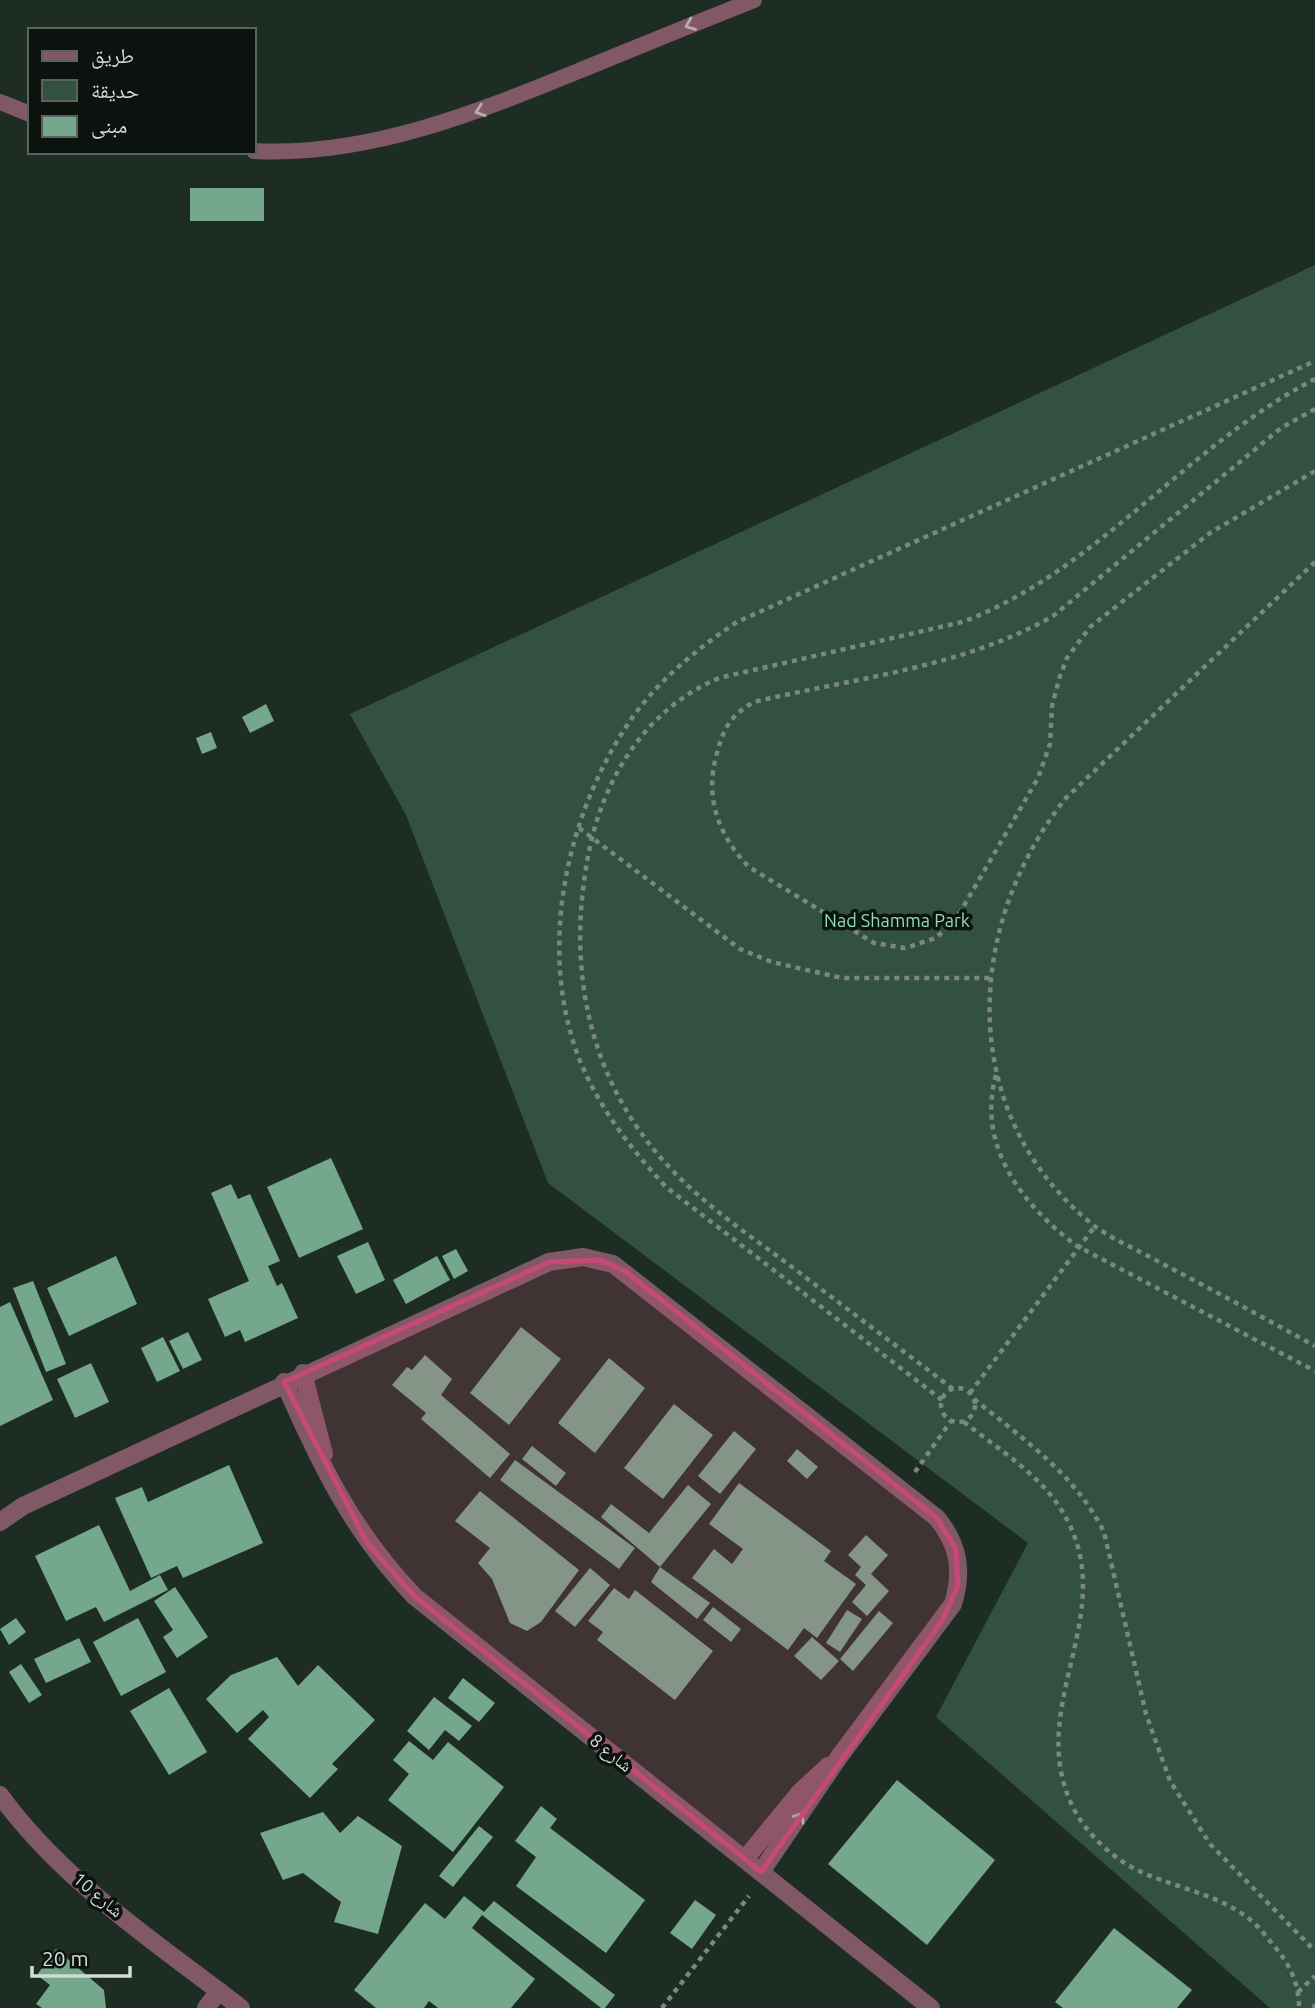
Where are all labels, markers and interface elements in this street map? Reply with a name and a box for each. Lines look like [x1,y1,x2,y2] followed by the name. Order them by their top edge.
[685,17,697,31] one-way arrow
[28,28,256,154] legend
[91,43,134,69] text: طريق
[91,78,139,102] text: حديقة
[474,103,486,117] one-way arrow
[91,113,127,139] text: مبنى
[824,910,970,930] park label: Nad Shamma Park
[585,1729,637,1777] street label: شارع 8
[792,1812,804,1825] one-way arrow
[68,1868,128,1922] street label: شارع 10
[32,1934,130,1978] scale bar
[42,1946,89,1970] text: 20 m

